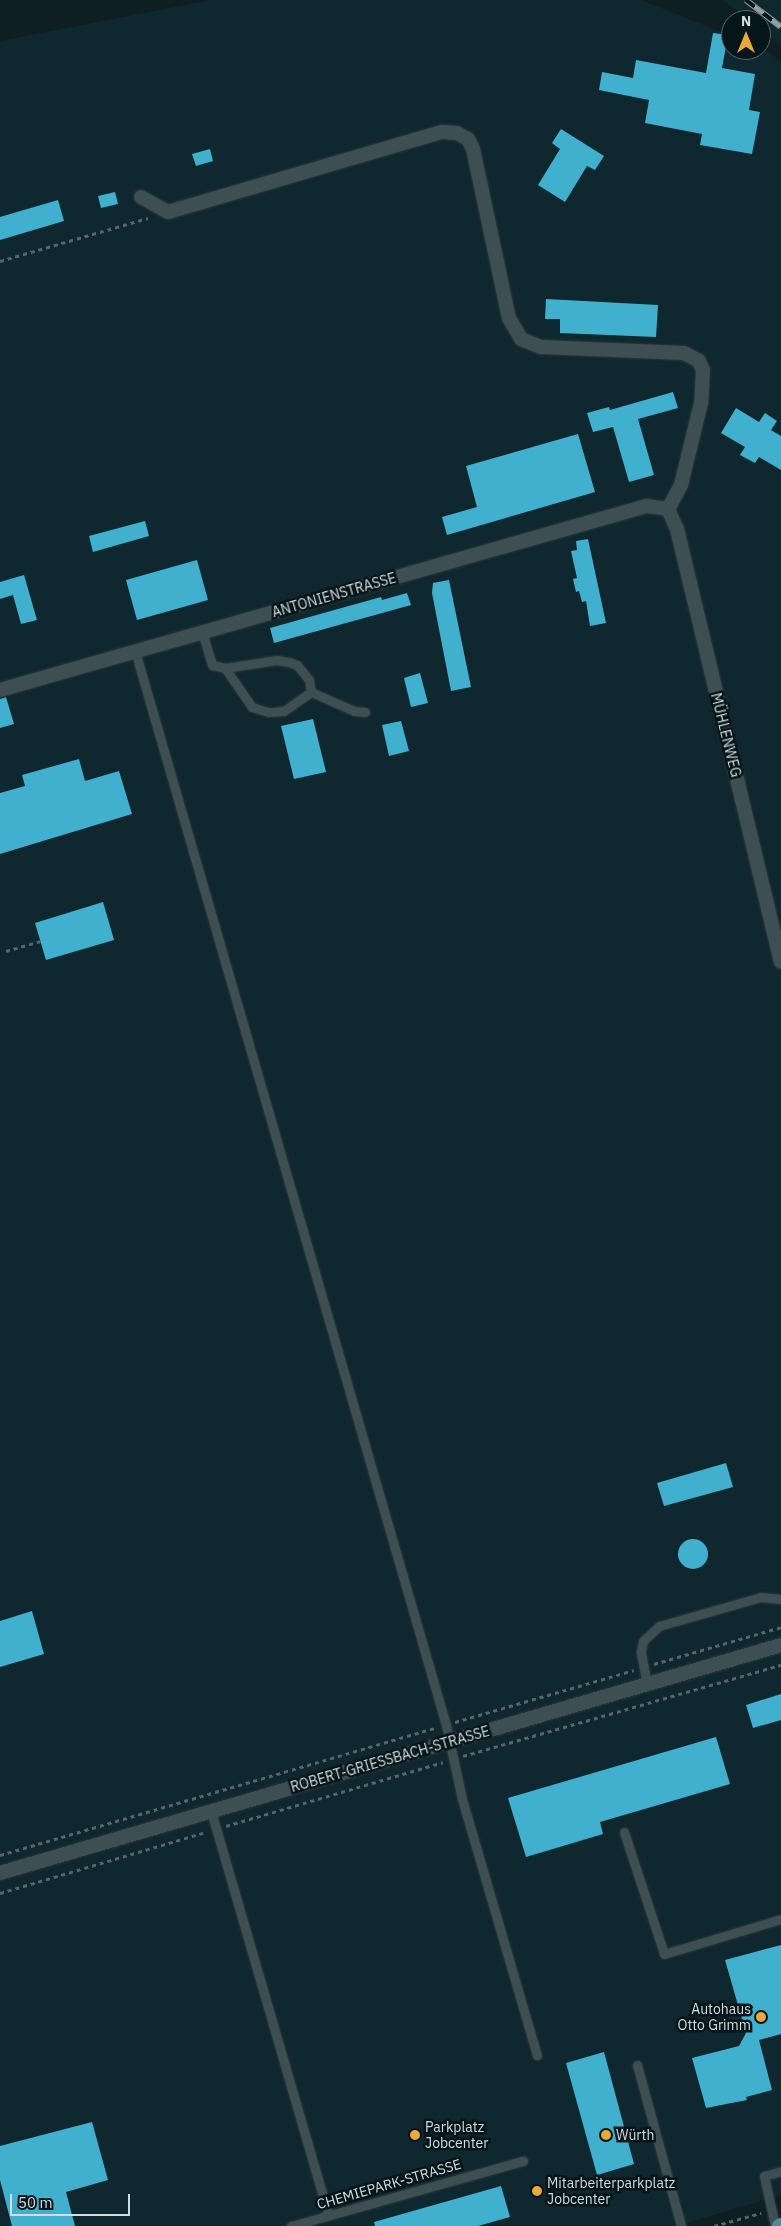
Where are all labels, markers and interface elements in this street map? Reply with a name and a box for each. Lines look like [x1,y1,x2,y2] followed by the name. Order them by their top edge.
[721,10,771,60] north arrow
[741,12,751,30] text: N
[270,569,398,621] street label: ANTONIENSTRASSE
[707,691,745,779] street label: MÜHLENWEG
[289,1723,491,1795] street label: ROBERT-GRIESSBACH-STRASSE
[677,2001,751,2034] place label: Autohaus Otto Grimm
[755,2011,767,2023] marker: Autohaus Otto Grimm
[425,2119,488,2152] place label: Parkplatz Jobcenter
[616,2127,654,2143] place label: Würth
[409,2129,421,2141] marker: Parkplatz Jobcenter
[600,2129,612,2141] marker: Würth
[315,2155,463,2213] street label: CHEMIEPARK-STRASSE
[547,2175,675,2208] place label: Mitarbeiterparkplatz Jobcenter
[12,2184,132,2216] scale bar
[531,2185,543,2197] marker: Mitarbeiterparkplatz Jobcenter
[18,2193,53,2212] text: 50 m

